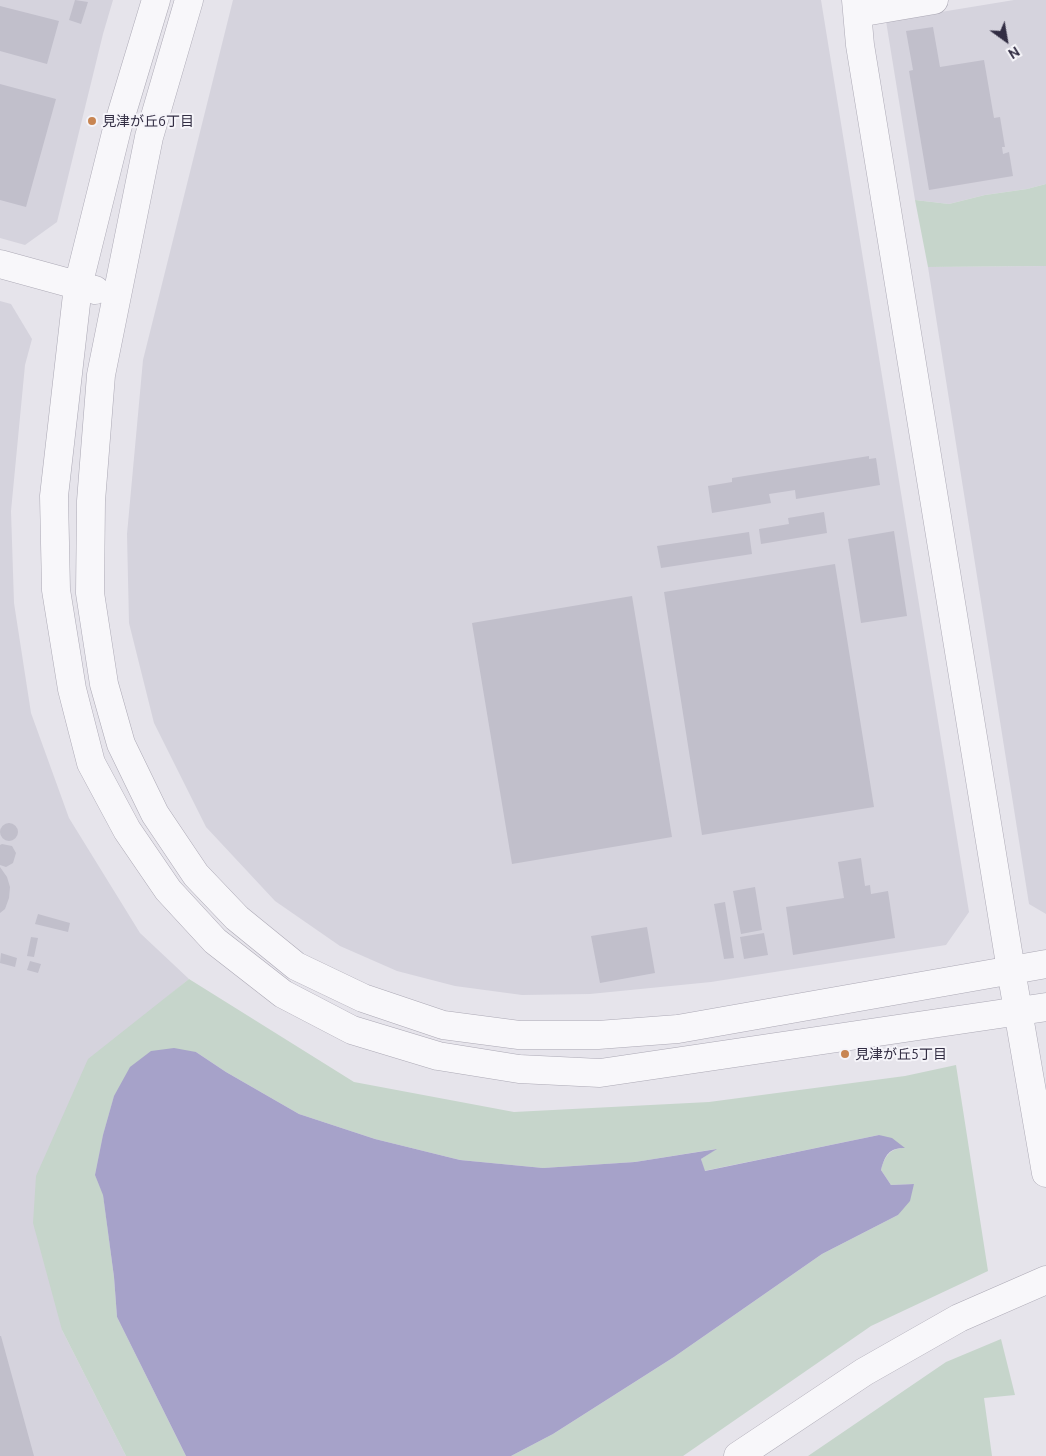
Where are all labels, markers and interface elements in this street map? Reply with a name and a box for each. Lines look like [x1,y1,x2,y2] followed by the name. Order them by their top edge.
[981,15,1031,65] north arrow
[1005,43,1023,62] text: N
[102,113,194,129] place label: 見津が丘6丁目
[86,115,98,127] marker: 見津が丘6丁目
[855,1046,947,1062] place label: 見津が丘5丁目
[839,1048,851,1060] marker: 見津が丘5丁目

